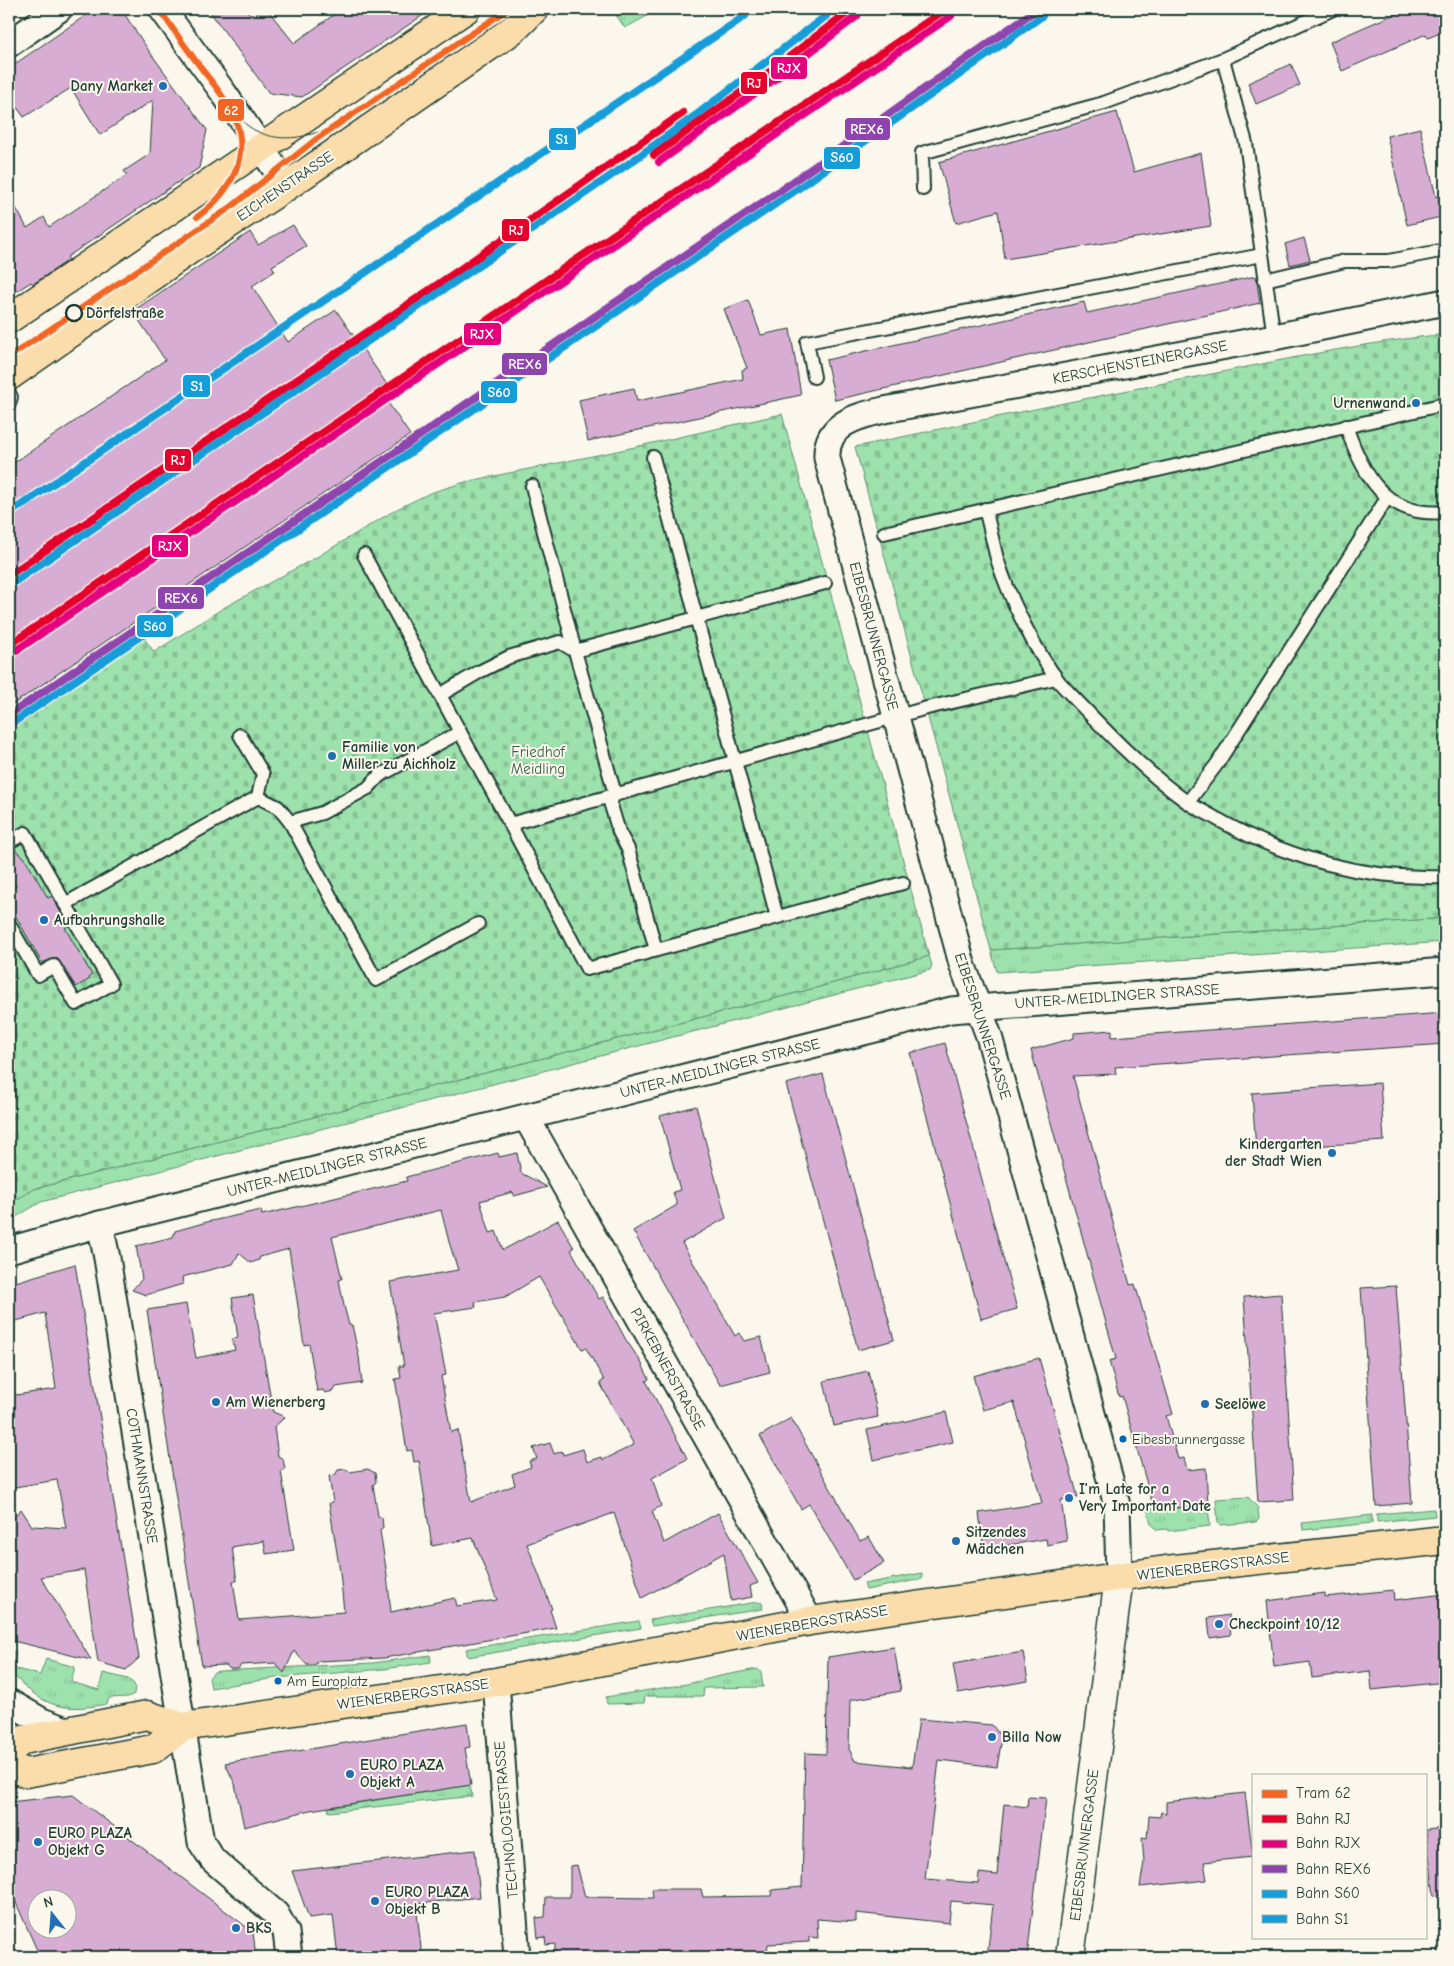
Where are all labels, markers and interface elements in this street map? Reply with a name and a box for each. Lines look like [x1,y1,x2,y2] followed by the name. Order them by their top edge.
[770,56,808,80] line badge: RJX
[777,60,801,77] text: RJX
[740,71,768,95] line badge: RJ
[747,75,762,92] text: RJ
[71,77,154,95] place label: Dany Market
[157,80,169,92] marker: Dany Market
[217,98,245,122] line badge: 62
[224,102,238,119] text: 62
[844,117,891,141] line badge: REX6
[850,121,884,138] text: REX6
[548,127,577,151] line badge: S1
[555,131,569,148] text: S1
[823,146,861,170] line badge: S60
[233,147,337,225] street label: EICHENSTRASSE
[831,149,853,166] text: S60
[501,218,530,242] line badge: RJ
[509,222,524,239] text: RJ
[65,304,83,322] marker: Dörfelstraße
[86,304,164,322] place label: Dörfelstraße
[463,322,502,346] line badge: RJX
[470,326,494,343] text: RJX
[1051,336,1229,388] street label: KERSCHENSTEINERGASSE
[501,352,548,376] line badge: REX6
[508,356,542,373] text: REX6
[182,374,211,398] line badge: S1
[190,378,204,395] text: S1
[480,380,518,404] line badge: S60
[488,384,510,401] text: S60
[1333,394,1406,412] place label: Urnenwand
[1410,397,1422,409] marker: Urnenwand
[164,448,192,472] line badge: RJ
[171,452,186,469] text: RJ
[151,534,189,558] line badge: RJX
[158,538,182,555] text: RJX
[846,560,902,712] street label: EIBESBRUNNERGASSE
[157,586,205,610] line badge: REX6
[164,590,198,607] text: REX6
[136,614,174,638] line badge: S60
[144,618,166,635] text: S60
[342,738,456,773] place label: Familie von Miller zu Aichholz
[511,743,566,778] park label: Friedhof Meidling
[326,750,338,762] marker: Familie von Miller zu Aichholz
[54,911,165,929] place label: Aufbahrungshalle
[38,914,50,926] marker: Aufbahrungshalle
[951,950,1015,1102] street label: EIBESBRUNNERGASSE
[1014,980,1220,1012] street label: UNTER-MEIDLINGER STRASSE
[618,1034,822,1102] street label: UNTER-MEIDLINGER STRASSE
[225,1133,429,1201] street label: UNTER-MEIDLINGER STRASSE
[1225,1135,1322,1170] place label: Kindergarten der Stadt Wien
[1326,1147,1338,1159] marker: Kindergarten der Stadt Wien
[627,1305,709,1433] street label: PIRKEBNERSTRASSE
[226,1393,326,1411] place label: Am Wienerberg
[1215,1395,1266,1413] place label: Seelöwe
[210,1396,222,1408] marker: Am Wienerberg
[1199,1398,1211,1410] marker: Seelöwe
[122,1407,162,1545] street label: COTHMANNSTRASSE
[1132,1431,1245,1448] place label: Eibesbrunnergasse
[1118,1434,1128,1444] marker: Eibesbrunnergasse
[1079,1480,1211,1515] place label: I’m Late for a Very Important Date
[1063,1492,1075,1504] marker: I’m Late for a Very Important Date
[966,1523,1026,1558] place label: Sitzendes Mädchen
[950,1535,962,1547] marker: Sitzendes Mädchen
[1136,1548,1290,1584] street label: WIENERBERGSTRASSE
[735,1601,889,1645] street label: WIENERBERGSTRASSE
[1229,1615,1340,1633] place label: Checkpoint 10/12
[1213,1618,1225,1630] marker: Checkpoint 10/12
[287,1673,368,1690] place label: Am Europlatz
[336,1674,490,1714] street label: WIENERBERGSTRASSE
[273,1676,283,1686] marker: Am Europlatz
[1002,1728,1062,1746] place label: Billa Now
[986,1731,998,1743] marker: Billa Now
[490,1741,522,1899] street label: TECHNOLOGIESTRASSE
[360,1756,444,1791] place label: EURO PLAZA Objekt A
[344,1768,356,1780] marker: EURO PLAZA Objekt A
[1066,1768,1102,1922] street label: EIBESBRUNNERGASSE
[1252,1774,1426,1938] legend
[1296,1784,1351,1802] text: Tram 62
[1296,1810,1350,1828] text: Bahn RJ
[48,1824,132,1859] place label: EURO PLAZA Objekt G
[1296,1834,1360,1852] text: Bahn RJX
[32,1836,44,1848] marker: EURO PLAZA Objekt G
[1296,1860,1371,1878] text: Bahn REX6
[385,1883,469,1918] place label: EURO PLAZA Objekt B
[1296,1884,1360,1902] text: Bahn S60
[28,1888,78,1938] north arrow
[41,1893,55,1912] text: N
[369,1895,381,1907] marker: EURO PLAZA Objekt B
[1296,1910,1349,1928] text: Bahn S1
[246,1919,272,1937] place label: BKS
[230,1922,242,1934] marker: BKS

